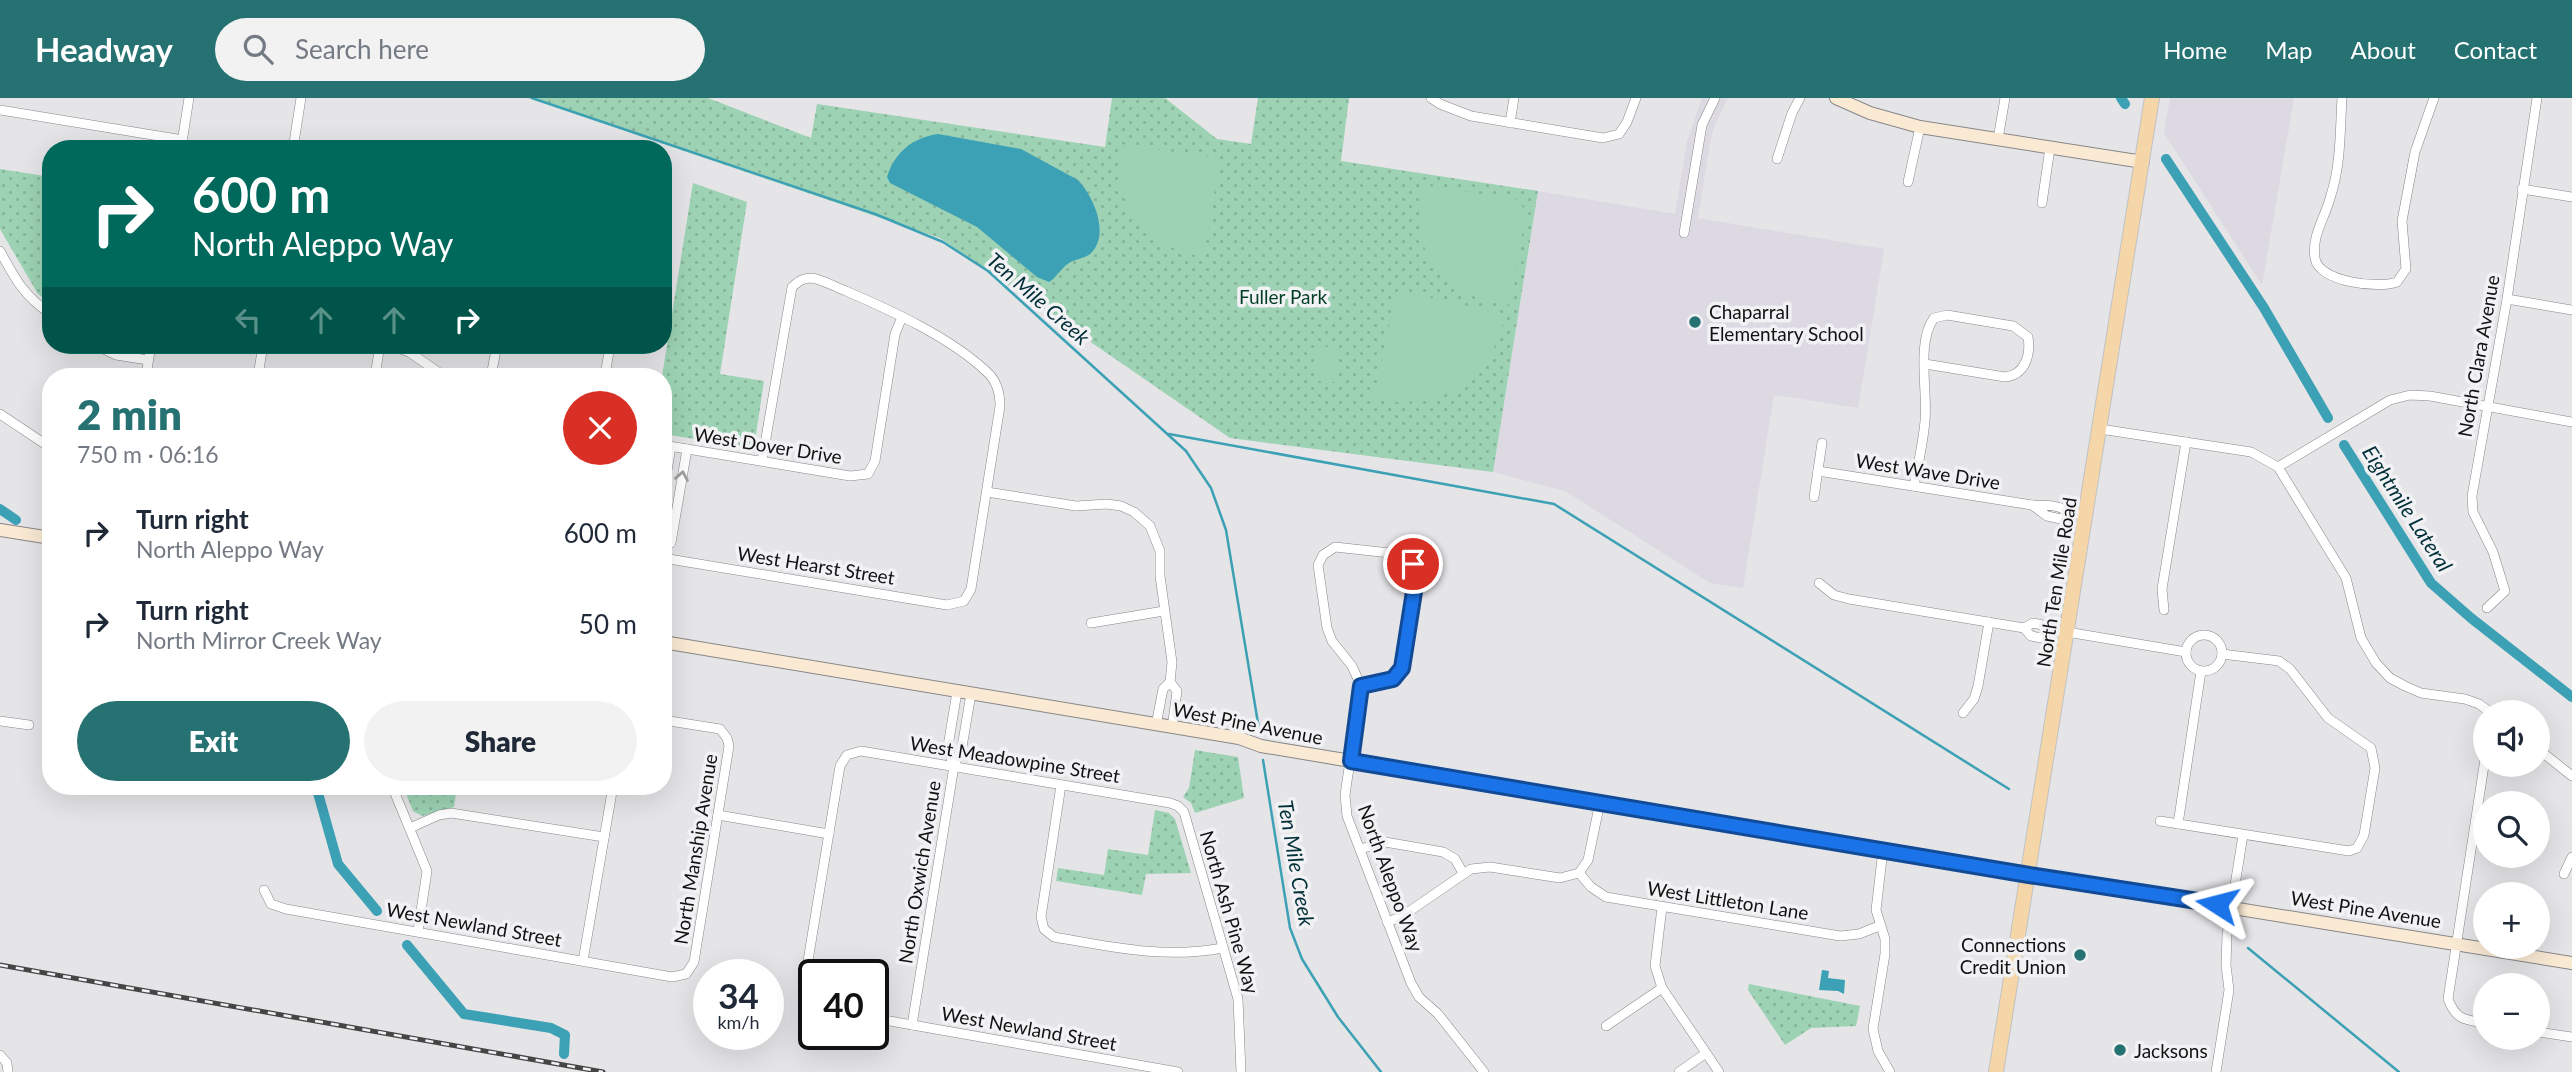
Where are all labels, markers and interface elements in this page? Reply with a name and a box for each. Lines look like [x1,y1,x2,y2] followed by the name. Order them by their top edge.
[215,18,705,81] search box
[35,29,173,69] text: Headway
[239,30,277,68] icon: search
[295,33,429,65] text: Search here
[2163,35,2227,64] text: Home
[2265,35,2313,64] text: Map
[2351,35,2416,64] text: About
[2454,35,2537,64] text: Contact
[192,165,330,223] text: 600 m
[77,168,168,259] icon: right
[192,224,453,263] text: North Aleppo Way
[983,247,1096,350] water label: Ten Mile Creek
[2452,273,2504,439] street label: North Clara Avenue
[1239,285,1327,308] park label: Fuller Park
[1709,300,1864,345] place label: Chaparral Elementary School
[229,301,267,339] icon: left
[302,301,340,339] icon: ahead
[375,301,413,339] icon: ahead
[448,301,486,339] icon: right
[1687,314,1703,330] marker: Chaparral Elementary School
[77,389,182,439] text: 2 min
[563,391,637,465] button: close
[692,422,844,468] street label: West Dover Drive
[77,440,219,468] text: 750 m · 06:16
[2358,440,2458,576] water label: Eightmile Lateral
[1854,448,2002,494] street label: West Wave Drive
[674,470,689,482] one-way arrow
[2031,495,2081,669] street label: North Ten Mile Road
[136,503,249,535] text: Turn right
[77,514,115,552] icon: right
[564,517,637,549] text: 600 m
[1383,534,1443,594] pin
[136,535,324,563] text: North Aleppo Way
[736,541,897,589] street label: West Hearst Street
[1394,545,1432,583] icon: arrive
[136,594,249,626] text: Turn right
[77,605,115,643] icon: right
[579,608,637,640] text: 50 m
[136,626,382,654] text: North Mirror Creek Way
[1171,697,1325,749] street label: West Pine Avenue
[2473,700,2550,1050] map controls
[2473,700,2550,777] button: sound
[77,701,350,781] button: Exit
[364,701,637,781] button: Share
[908,731,1122,787] street label: West Meadowpine Street
[669,752,721,946] street label: North Manship Avenue
[893,779,945,965] street label: North Oxwich Avenue
[2473,791,2550,868] button: search
[1274,798,1321,929] water label: Ten Mile Creek
[1354,801,1428,955] street label: North Aleppo Way
[1196,828,1264,997] street label: North Ash Pine Way
[2180,867,2254,941] position arrow
[1646,876,1810,924] street label: West Littleton Lane
[2473,882,2550,959] button: +
[2289,886,2443,932] street label: West Pine Avenue
[385,897,564,951] street label: West Newland Street
[1960,933,2066,978] place label: Connections Credit Union
[2072,947,2088,963] marker: Connections Credit Union
[798,959,889,1050] speed limit sign: 40
[2473,973,2550,1050] button: −
[718,974,759,1016] text: 34
[940,1001,1119,1055] street label: West Newland Street
[717,1011,760,1033] text: km/h
[2134,1039,2208,1062] place label: Jacksons
[2112,1042,2128,1058] marker: Jacksons

